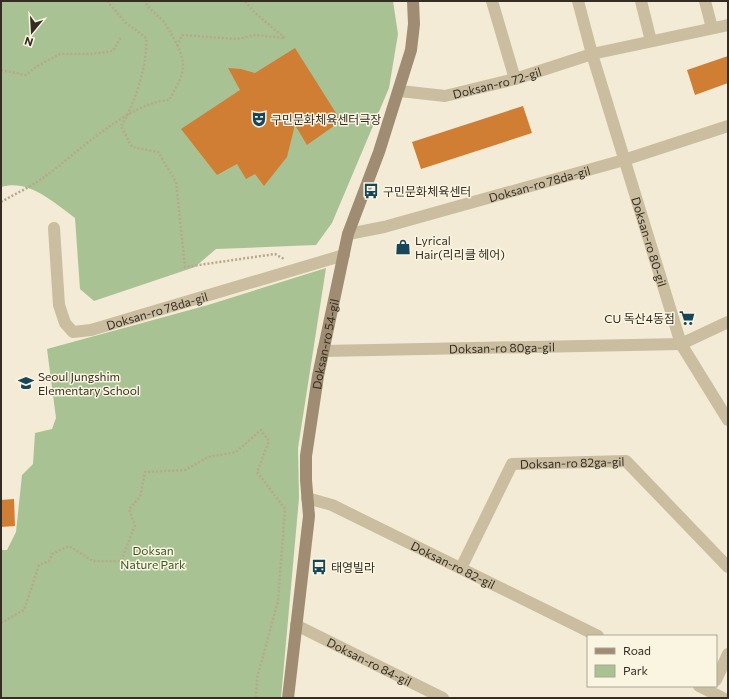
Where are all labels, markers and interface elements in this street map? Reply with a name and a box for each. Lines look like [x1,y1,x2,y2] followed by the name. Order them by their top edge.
[12,12,52,52] north arrow
[23,35,35,49] text: N
[451,64,543,101] street label: Doksan-ro 72-gil
[250,110,268,128] theatre icon: 구민문화체육센터극장
[271,112,381,126] place label: 구민문화체육센터극장
[487,163,592,204] street label: Doksan-ro 78da-gil
[362,182,380,200] bus stop icon: 구민문화체육센터
[383,184,471,198] place label: 구민문화체육센터
[629,195,670,288] street label: Doksan-ro 80-gil
[415,233,505,261] place label: Lyrical Hair(리리클 헤어)
[394,238,412,256] shop icon: Lyrical Hair(리리클 헤어)
[105,289,209,332] street label: Doksan-ro 78da-gil
[309,297,341,390] street label: Doksan-ro 54-gil
[678,309,696,327] supermarket icon: CU 독산4동점
[604,311,675,325] place label: CU 독산4동점
[449,339,555,356] street label: Doksan-ro 80ga-gil
[38,369,140,397] place label: Seoul Jungshim Elementary School
[17,374,35,392] school or university icon: Seoul Jungshim Elementary School
[520,454,625,471] street label: Doksan-ro 82ga-gil
[409,538,498,591] street label: Doksan-ro 82-gil
[120,543,186,571] park label: Doksan Nature Park
[310,558,328,576] bus stop icon: 태영빌라
[331,560,375,574] place label: 태영빌라
[325,635,414,688] street label: Doksan-ro 84-gil
[587,635,717,687] legend
[623,643,651,657] text: Road
[623,663,649,677] text: Park

